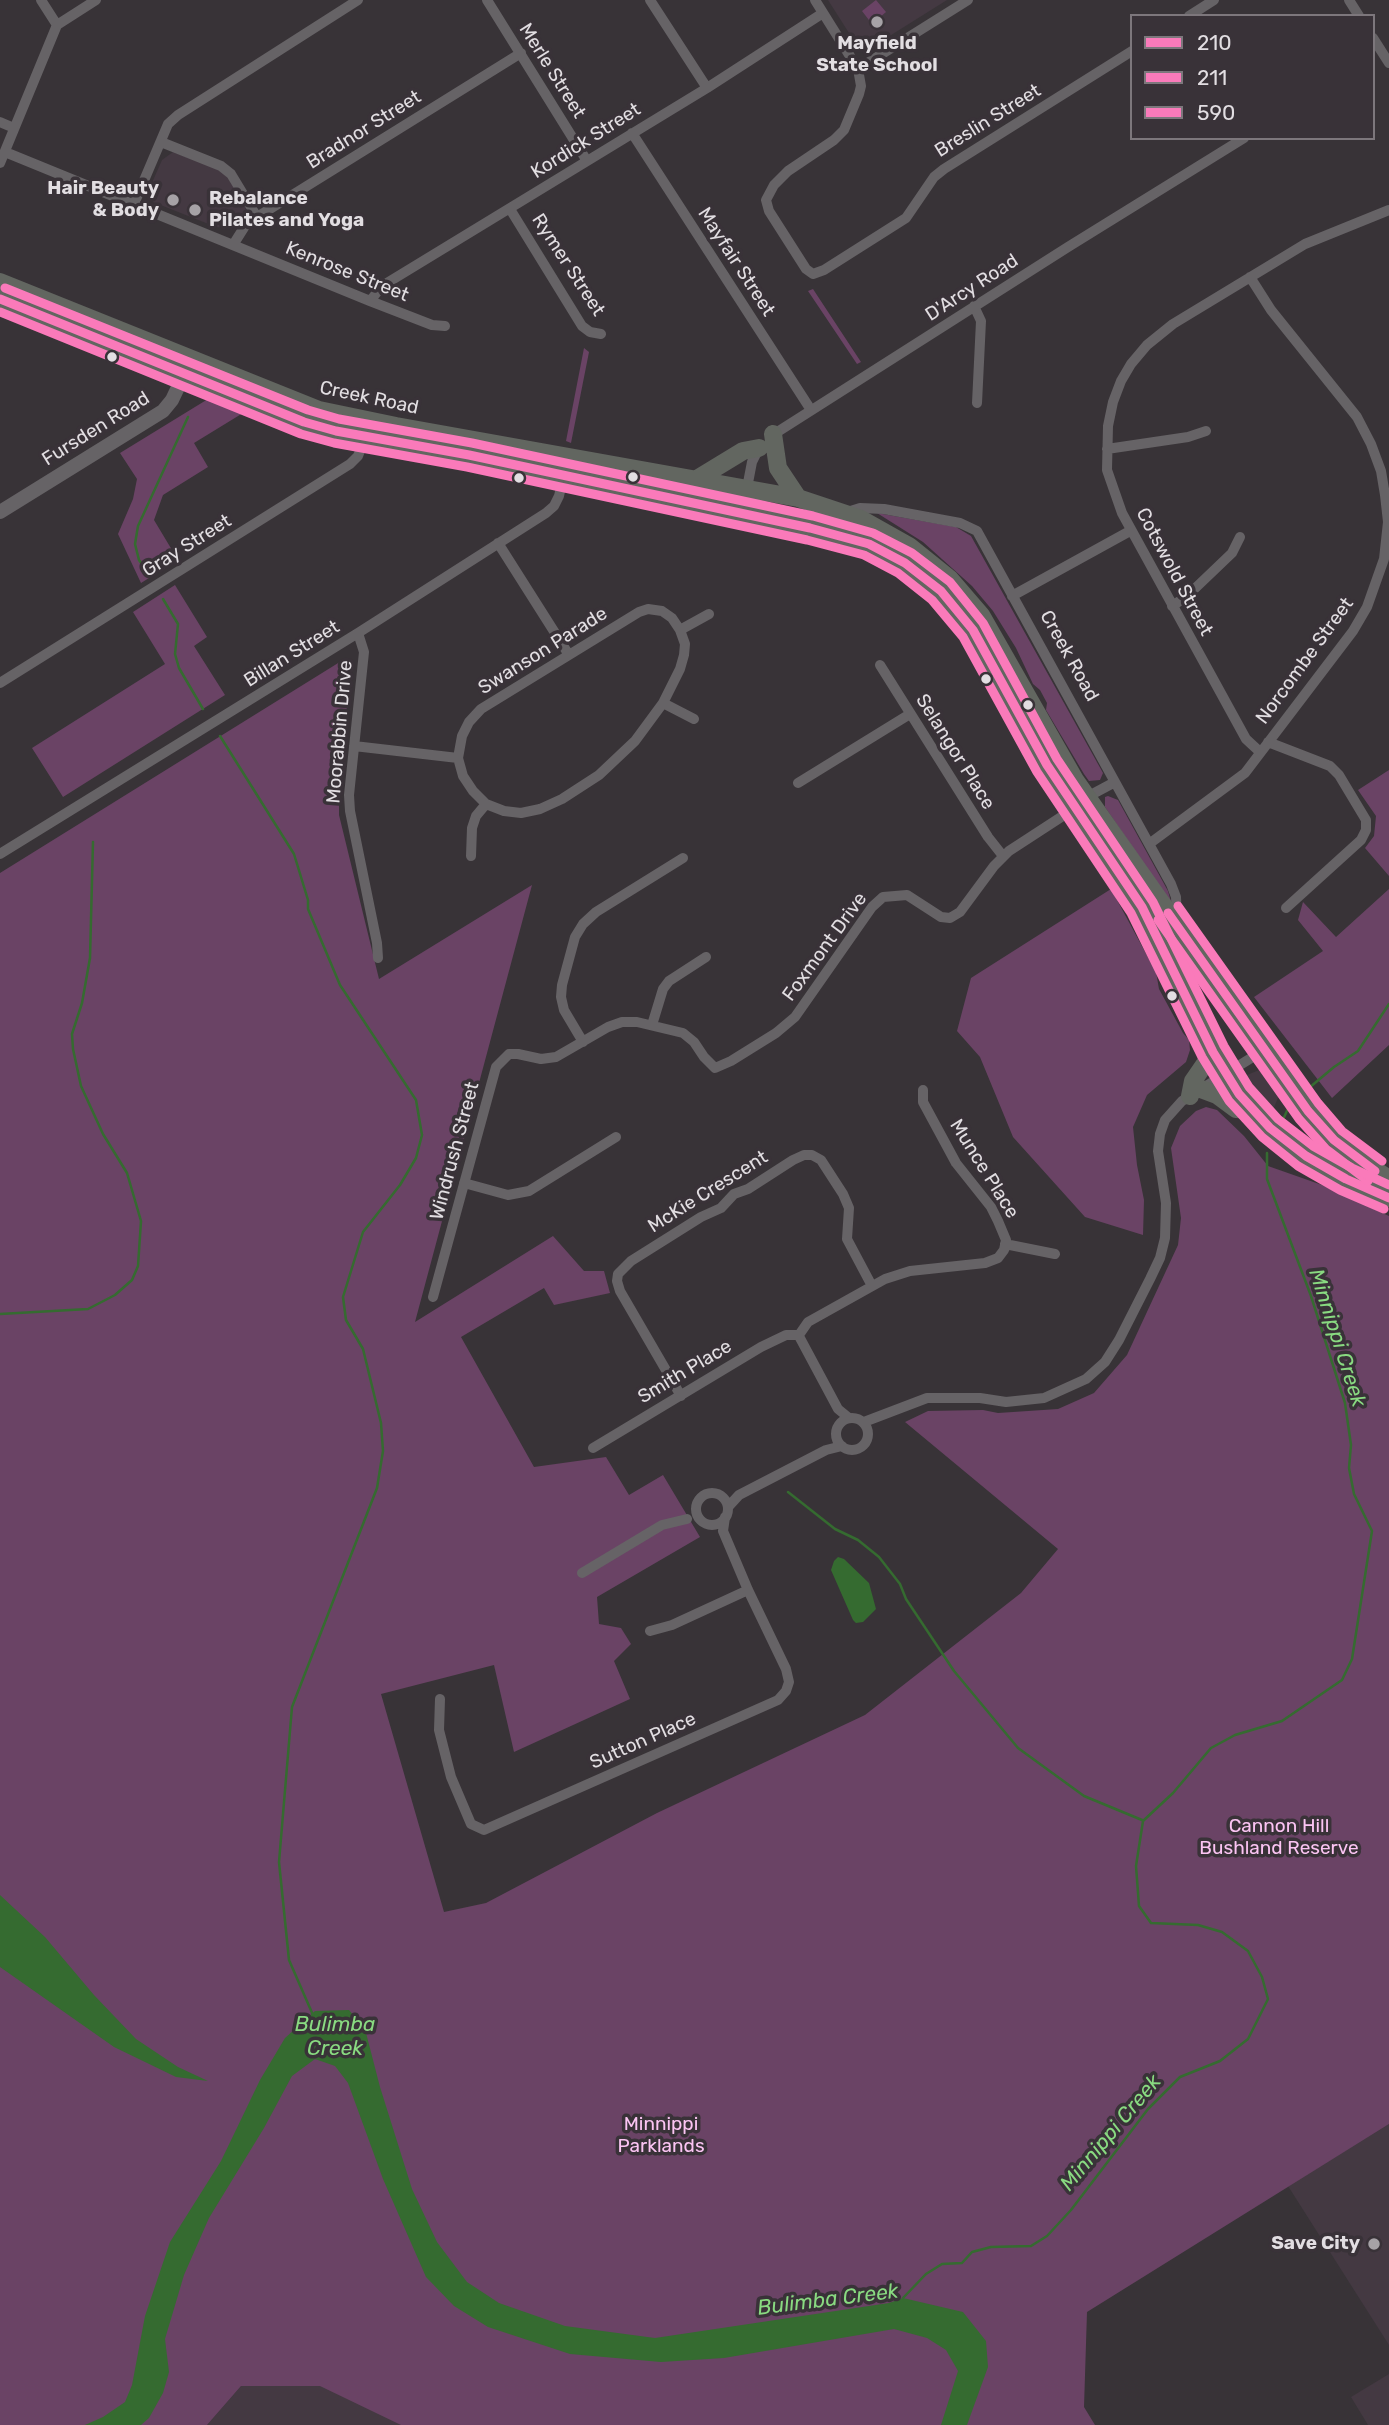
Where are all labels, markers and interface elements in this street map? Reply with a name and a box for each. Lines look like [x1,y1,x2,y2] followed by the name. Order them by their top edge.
[869,14,885,30] marker: Mayfield State School
[1130,14,1375,140] legend
[514,19,590,123] street label: Merle Street
[1197,30,1232,55] text: 210
[816,33,938,77] place label: Mayfield State School
[1197,65,1227,90] text: 211
[931,79,1045,163] street label: Breslin Street
[303,86,425,174] street label: Bradnor Street
[527,98,645,184] street label: Kordick Street
[1197,100,1235,125] text: 590
[47,178,159,222] place label: Hair Beauty & Body
[209,188,364,232] place label: Rebalance Pilates and Yoga
[165,192,181,208] marker: Hair Beauty & Body
[187,202,203,218] marker: Rebalance Pilates and Yoga
[692,203,780,321] street label: Mayfair Street
[527,210,609,320] street label: Rymer Street
[282,237,412,307] street label: Kenrose Street
[921,250,1023,326] street label: D'Arcy Road
[105,350,119,364] unlabelled marker
[318,376,420,420] street label: Creek Road
[38,387,154,471] street label: Fursden Road
[626,470,640,484] unlabelled marker
[512,471,526,485] unlabelled marker
[1131,504,1217,640] street label: Cotswold Street
[138,510,236,582] street label: Gray Street
[1251,593,1359,729] street label: Norcombe Street
[474,602,612,700] street label: Swanson Parade
[1035,607,1103,705] street label: Creek Road
[240,616,344,692] street label: Billan Street
[322,660,358,804] street label: Moorabbin Drive
[979,672,993,686] unlabelled marker
[910,690,1000,814] street label: Selangor Place
[1021,698,1035,712] unlabelled marker
[778,888,872,1006] street label: Foxmont Drive
[1165,989,1179,1003] unlabelled marker
[426,1079,484,1223] street label: Windrush Street
[945,1115,1023,1223] street label: Munce Place
[644,1146,772,1238] street label: McKie Crescent
[1303,1266,1371,1410] water label: Minnippi Creek
[634,1335,736,1409] street label: Smith Place
[586,1707,700,1775] street label: Sutton Place
[1199,1816,1359,1860] park label: Cannon Hill Bushland Reserve
[295,2012,375,2062] water label: Bulimba Creek
[1055,2070,1167,2196] water label: Minnippi Creek
[617,2114,705,2158] park label: Minnippi Parklands
[1271,2233,1360,2255] place label: Save City
[1366,2236,1382,2252] marker: Save City
[756,2279,900,2321] water label: Bulimba Creek

